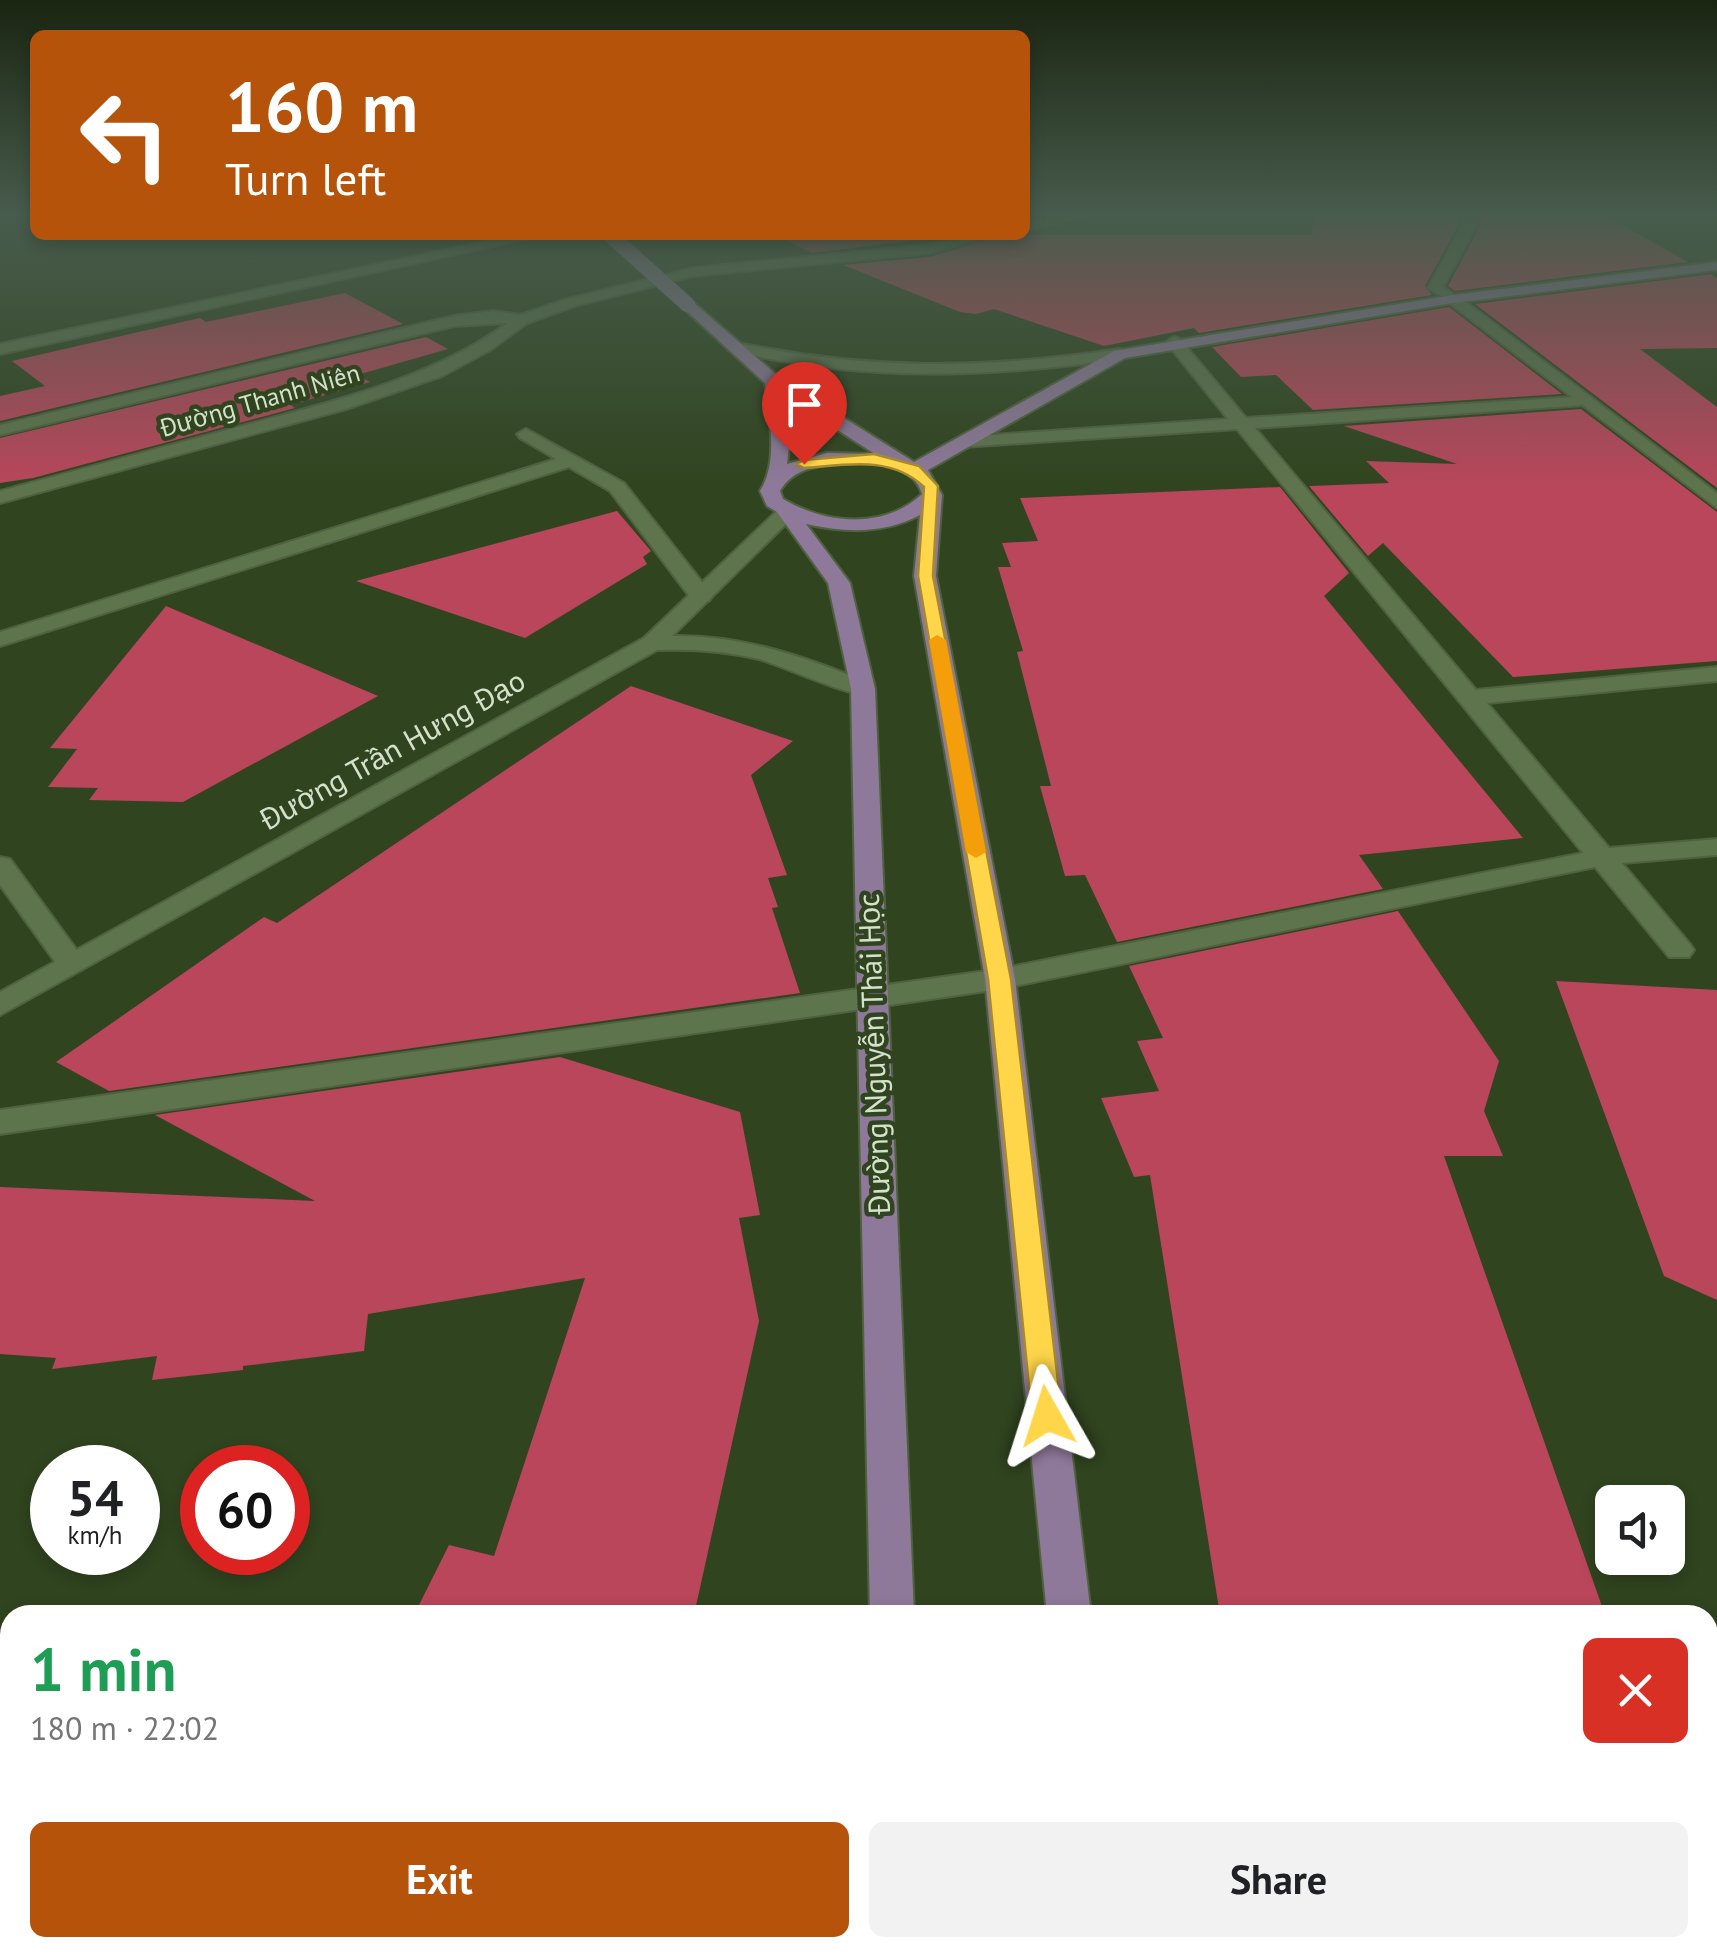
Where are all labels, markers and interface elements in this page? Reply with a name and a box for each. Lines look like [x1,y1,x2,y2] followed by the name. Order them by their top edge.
[225,61,418,151] text: 160 m
[60,70,190,200] icon: left
[225,149,386,207] text: Turn left
[155,356,364,444] street label: Đường Thanh Niên
[762,362,847,465] pin
[777,377,832,432] icon: arrive
[252,660,531,839] street label: Đường Trần Hưng Đạo
[848,893,898,1216] street label: Đường Nguyễn Thái Học
[995,1364,1099,1468] position arrow
[180,1445,310,1575] speed limit sign: 60
[67,1465,123,1530] text: 54
[1595,1485,1685,1575] map controls
[1595,1485,1685,1575] button: sound
[68,1519,122,1551] text: km/h
[30,1630,176,1708] text: 1 min
[1583,1638,1688,1743] button: close
[30,1707,219,1749] text: 180 m · 22:02
[30,1822,849,1937] button: Exit
[869,1822,1688,1937] button: Share

